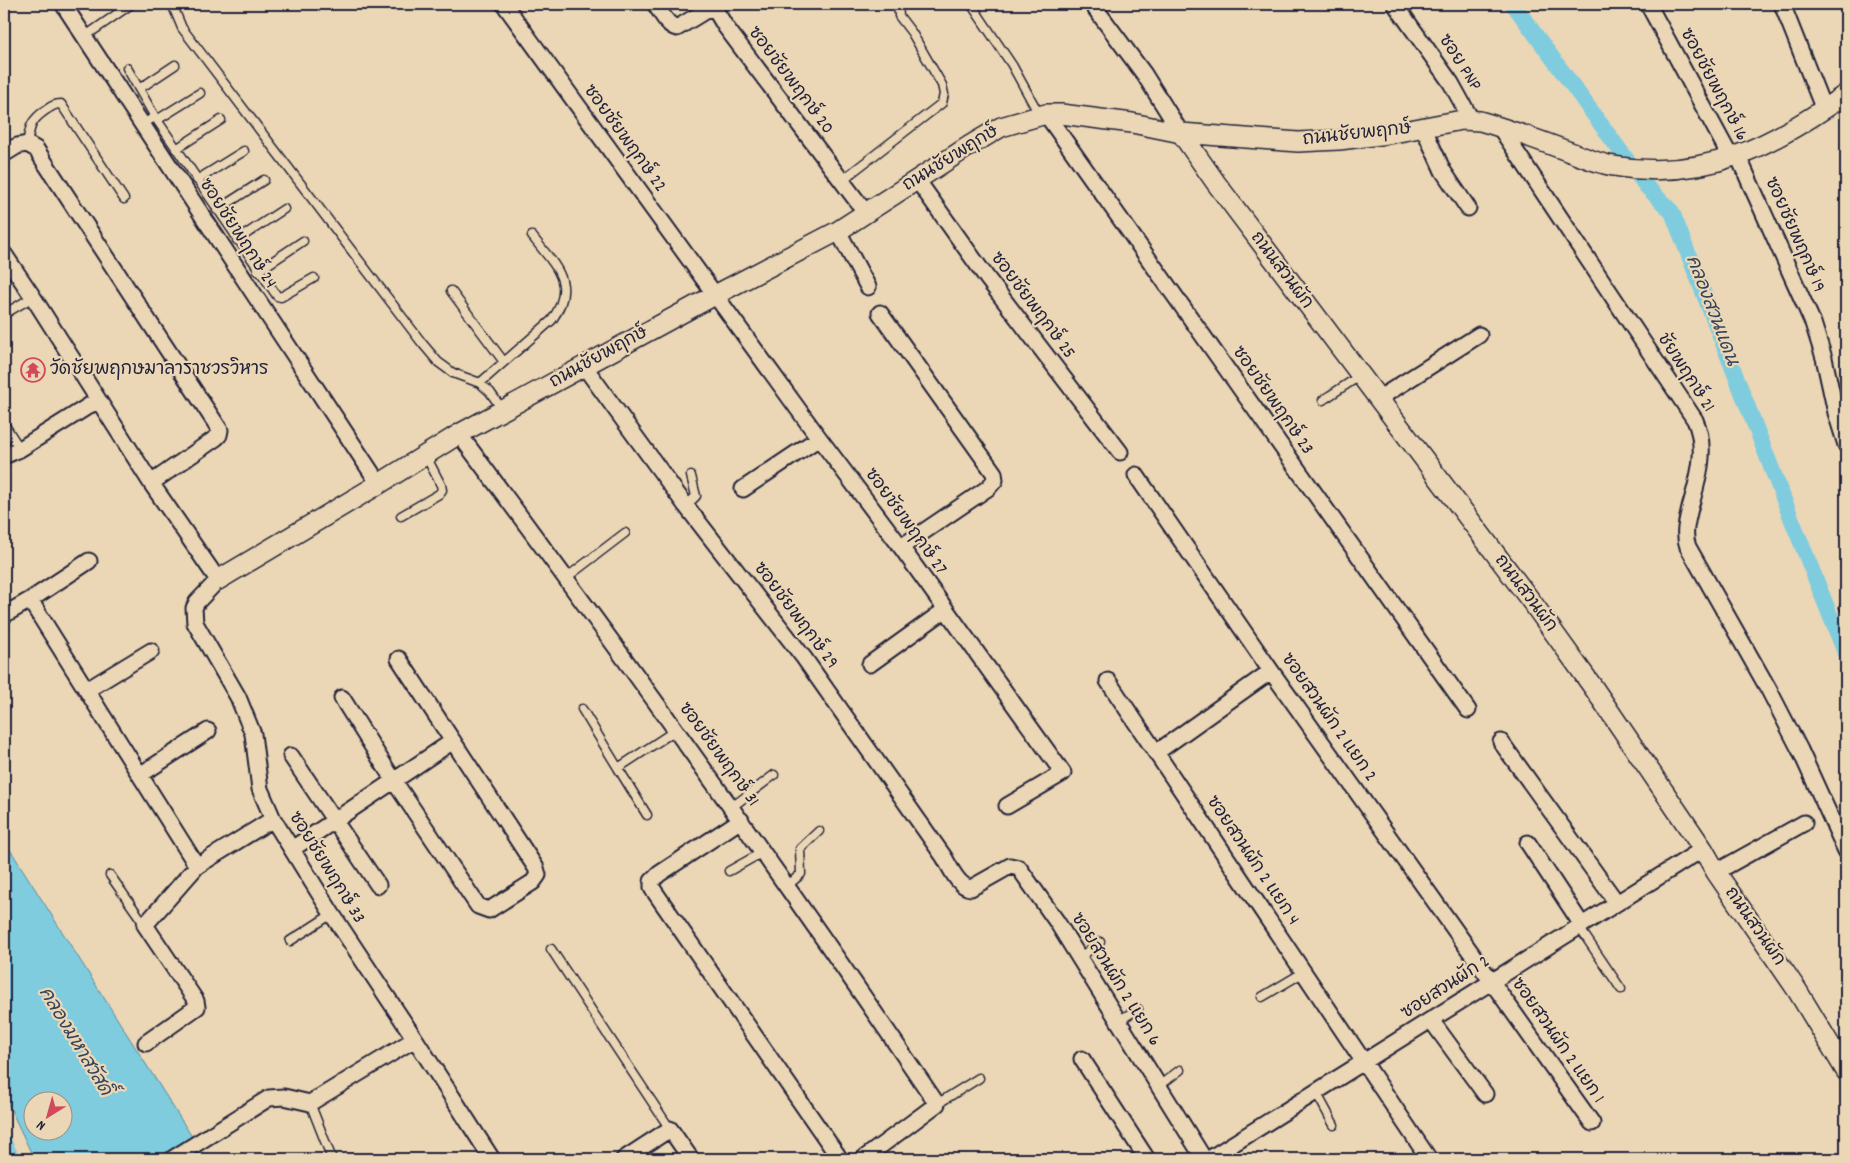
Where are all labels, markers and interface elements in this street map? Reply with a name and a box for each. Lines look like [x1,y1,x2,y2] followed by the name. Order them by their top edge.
[741,20,841,140] street label: ซอยชัยพฤกษ์ 20
[1673,23,1756,146] street label: ซอยชัยพฤกษ์ 16
[1431,30,1487,96] street label: ซอย PNP
[576,78,674,198] street label: ซอยชัยพฤกษ์ 22
[1301,114,1413,153] street label: ถนนชัยพฤกษ์
[897,117,1004,198] street label: ถนนชัยพฤกษ์
[192,172,285,294] street label: ซอยชัยพฤกษ์ 24
[1757,172,1833,297] street label: ซอยชัยพฤกษ์ 19
[1243,226,1319,315] street label: ถนนสวนผัก
[984,246,1083,365] street label: ซอยชัยพฤกษ์ 25
[1678,252,1745,371] water label: คลองสวนแดน
[544,318,653,395] street label: ถนนชัยพฤกษ์
[1650,327,1722,418] street label: ชัยพฤกษ์ 21
[1225,340,1321,460] street label: ซอยชัยพฤกษ์ 23
[20,357,46,383] temple icon: วัดชัยพฤกษมาลาราชวรวิหาร
[50,357,269,383] place label: วัดชัยพฤกษมาลาราชวรวิหาร
[858,462,955,580] street label: ซอยชัยพฤกษ์ 27
[1487,549,1563,638] street label: ถนนสวนผัก
[747,556,846,674] street label: ซอยชัยพฤกษ์ 29
[1274,648,1383,787] street label: ซอยสวนผัก 2 แยก 2
[672,696,767,812] street label: ซอยชัยพฤกษ์ 31
[1199,791,1306,931] street label: ซอยสวนผัก 2 แยก 4
[282,806,373,929] street label: ซอยชัยพฤกษ์ 33
[1718,882,1791,972] street label: ถนนสวนผัก
[1064,908,1167,1051] street label: ซอยสวนผัก 2 แยก 6
[1396,949,1495,1026] street label: ซอยสวนผัก 2
[1504,973,1611,1109] street label: ซอยสวนผัก 2 แยก 1
[31,979,126,1107] water label: คลองมหาสวัสดิ์
[22,1090,72,1140] north arrow
[33,1115,50,1135] text: N

